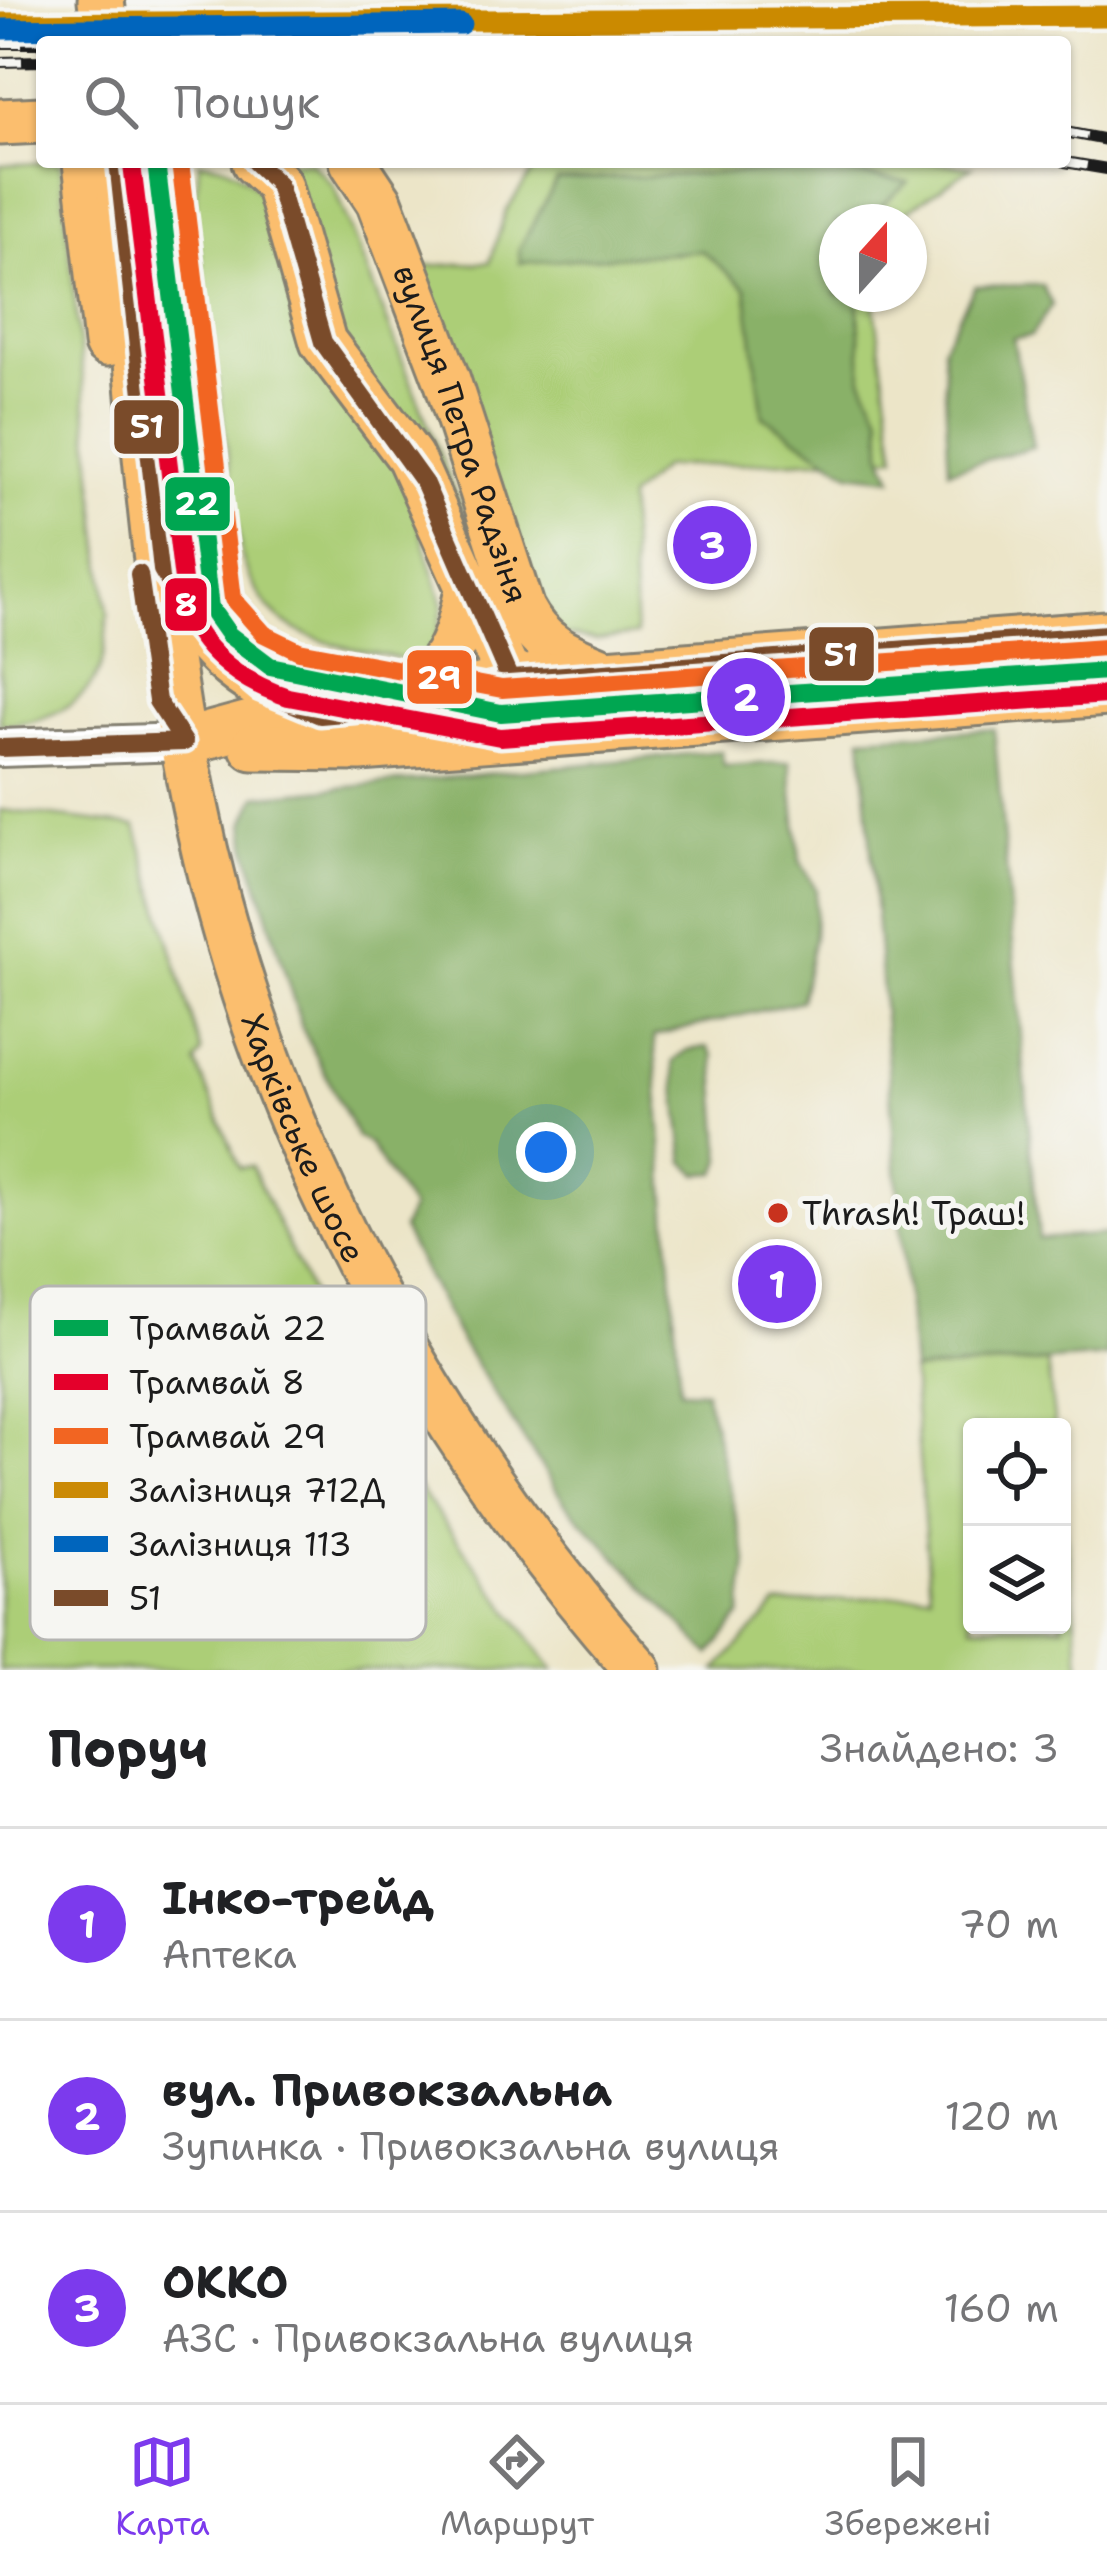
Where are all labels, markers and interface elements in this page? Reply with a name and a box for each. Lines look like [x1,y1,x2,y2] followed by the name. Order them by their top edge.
[36,36,1071,168] search box
[78,69,144,135] icon: search
[174,72,320,132] text: Пошук
[819,204,927,312] north arrow
[383,258,540,609] street label: вулиця Петра Радзіня
[112,398,181,456] line badge: 51
[130,404,164,449] text: 51
[163,475,232,533] line badge: 22
[174,481,220,526] text: 22
[673,500,751,590] pin: 3
[163,576,209,633] line badge: 8
[174,582,198,627] text: 8
[807,625,876,683] line badge: 51
[824,632,858,677] text: 51
[405,648,474,706] line badge: 29
[707,652,785,742] pin: 2
[417,655,461,700] text: 29
[231,1007,377,1270] street label: Харківське шосе
[516,1122,576,1182] your location
[802,1191,1025,1236] place label: Thrash! Траш!
[765,1200,791,1226] marker: Thrash! Траш!
[738,1239,816,1329] pin: 1
[30,1286,426,1640] legend
[129,1306,326,1351] text: Трамвай 22
[129,1360,305,1405] text: Трамвай 8
[129,1414,326,1459] text: Трамвай 29
[963,1418,1071,1634] map controls
[963,1418,1071,1526] button: locate
[129,1468,385,1513] text: Залізниця 712Д
[129,1522,352,1567] text: Залізниця 113
[963,1526,1071,1634] button: layers
[129,1576,162,1621] text: 51
[48,1714,208,1782] text: Поруч
[820,1722,1059,1774] text: Знайдено: 3
[162,1868,434,1928] text: Інко-трейд
[78,1898,96,1950] text: 1
[958,1898,1059,1950] text: 70 m
[162,1928,297,1980] text: Аптека
[162,2060,612,2120] text: вул. Привокзальна
[73,2090,101,2142] text: 2
[944,2090,1059,2142] text: 120 m
[162,2120,780,2172] text: Зупинка · Привокзальна вулиця
[162,2252,289,2312] text: ОККО
[73,2282,101,2334] text: 3
[944,2282,1059,2334] text: 160 m
[162,2312,694,2364] text: АЗС · Привокзальна вулиця
[115,2429,210,2546] tab: Карта
[440,2429,594,2546] tab: Маршрут
[825,2429,992,2546] tab: Збережені

